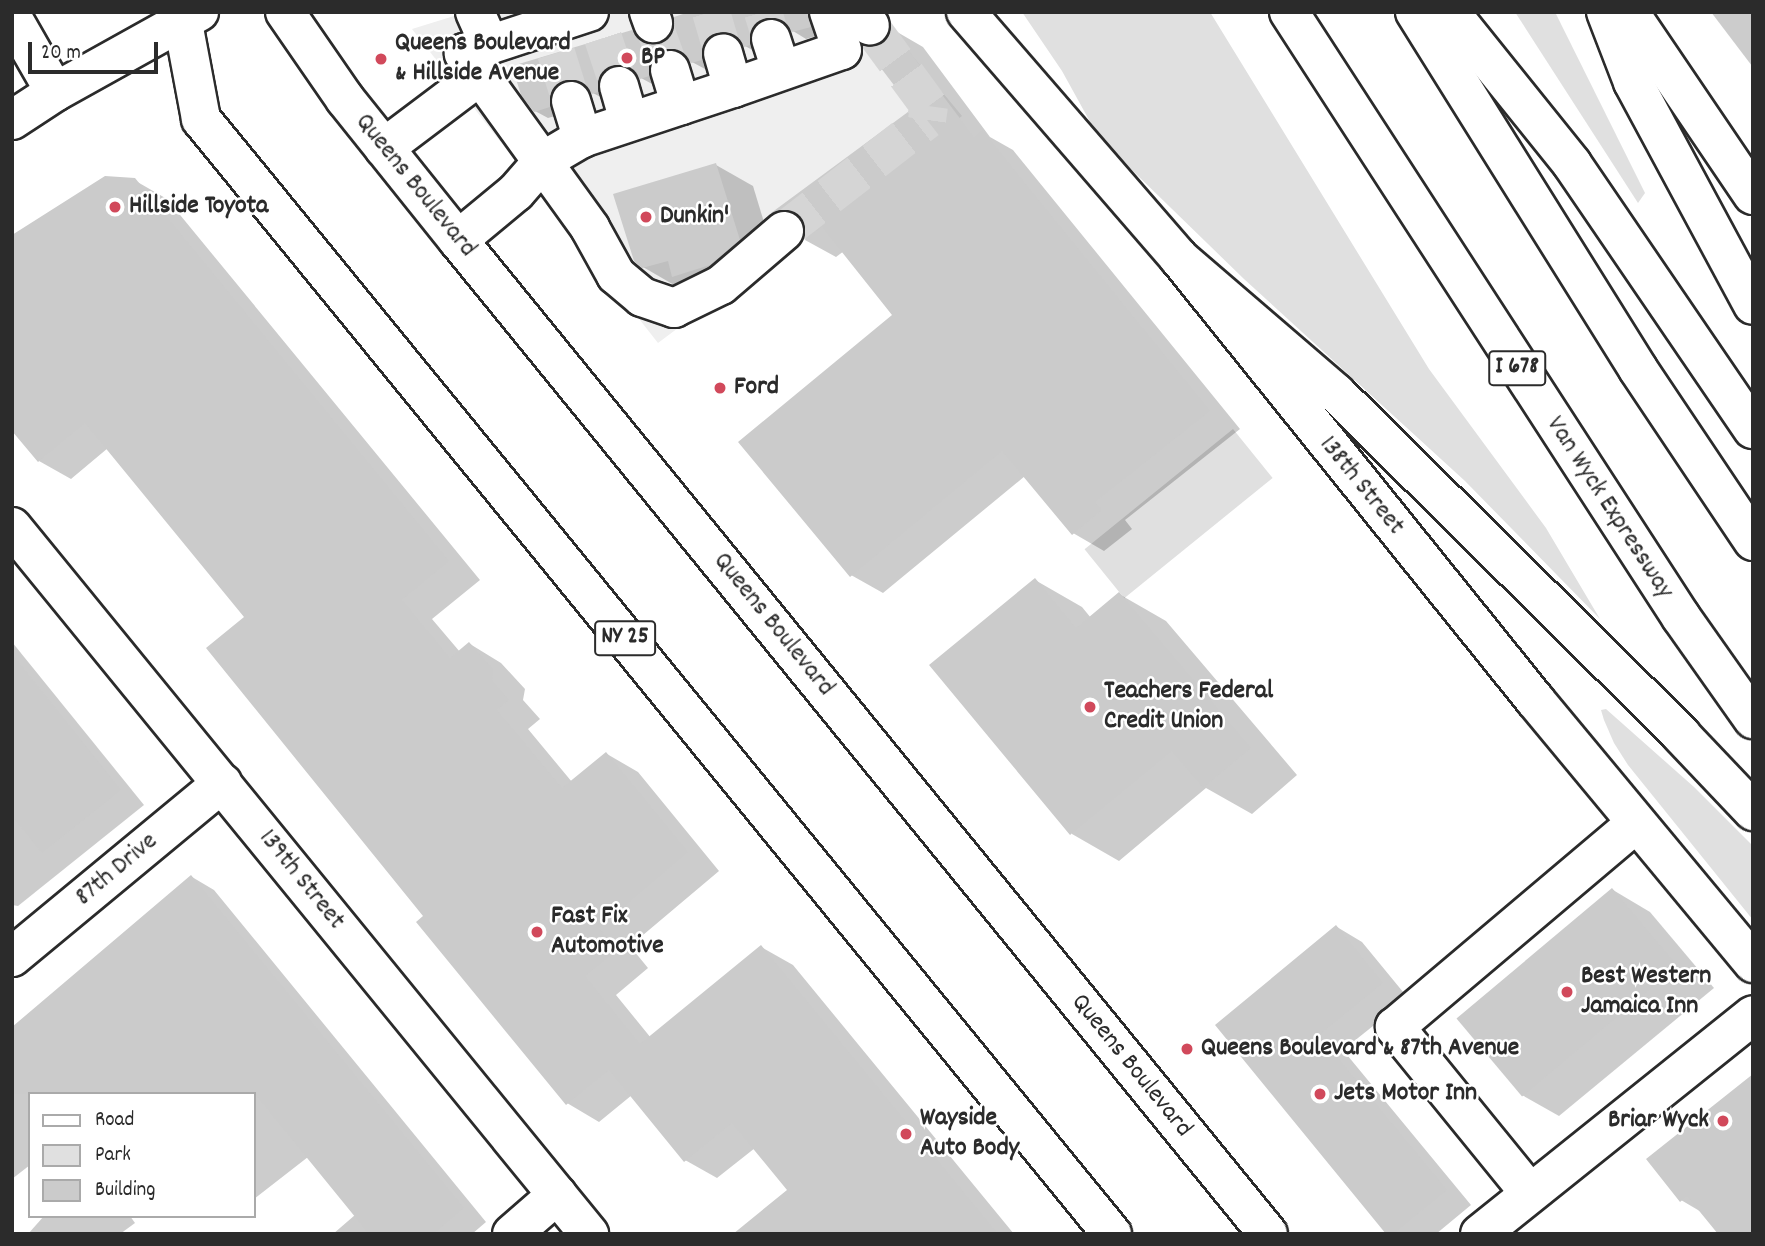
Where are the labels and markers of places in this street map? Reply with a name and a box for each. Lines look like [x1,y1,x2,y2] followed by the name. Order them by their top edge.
[395,28,571,90] place label: Queens Boulevard & Hillside Avenue
[641,42,665,74] place label: BP
[619,50,635,66] marker: BP
[373,51,389,67] marker: Queens Boulevard & Hillside Avenue
[129,191,268,223] place label: Hillside Toyota
[107,199,123,215] marker: Hillside Toyota
[660,201,729,233] place label: Dunkin'
[638,209,654,225] marker: Dunkin'
[734,372,779,404] place label: Ford
[712,380,728,396] marker: Ford
[1104,676,1273,738] place label: Teachers Federal Credit Union
[1082,699,1098,715] marker: Teachers Federal Credit Union
[551,901,664,962] place label: Fast Fix Automotive
[529,924,545,940] marker: Fast Fix Automotive
[1581,961,1711,1023] place label: Best Western Jamaica Inn
[1559,984,1575,1000] marker: Best Western Jamaica Inn
[1201,1033,1519,1065] place label: Queens Boulevard & 87th Avenue
[1179,1041,1195,1057] marker: Queens Boulevard & 87th Avenue
[1334,1078,1477,1110] place label: Jets Motor Inn
[1312,1086,1328,1102] marker: Jets Motor Inn
[920,1103,1019,1164] place label: Wayside Auto Body
[1608,1105,1709,1137] place label: Briar Wyck
[1715,1113,1731,1129] marker: Briar Wyck
[898,1126,914,1142] marker: Wayside Auto Body

